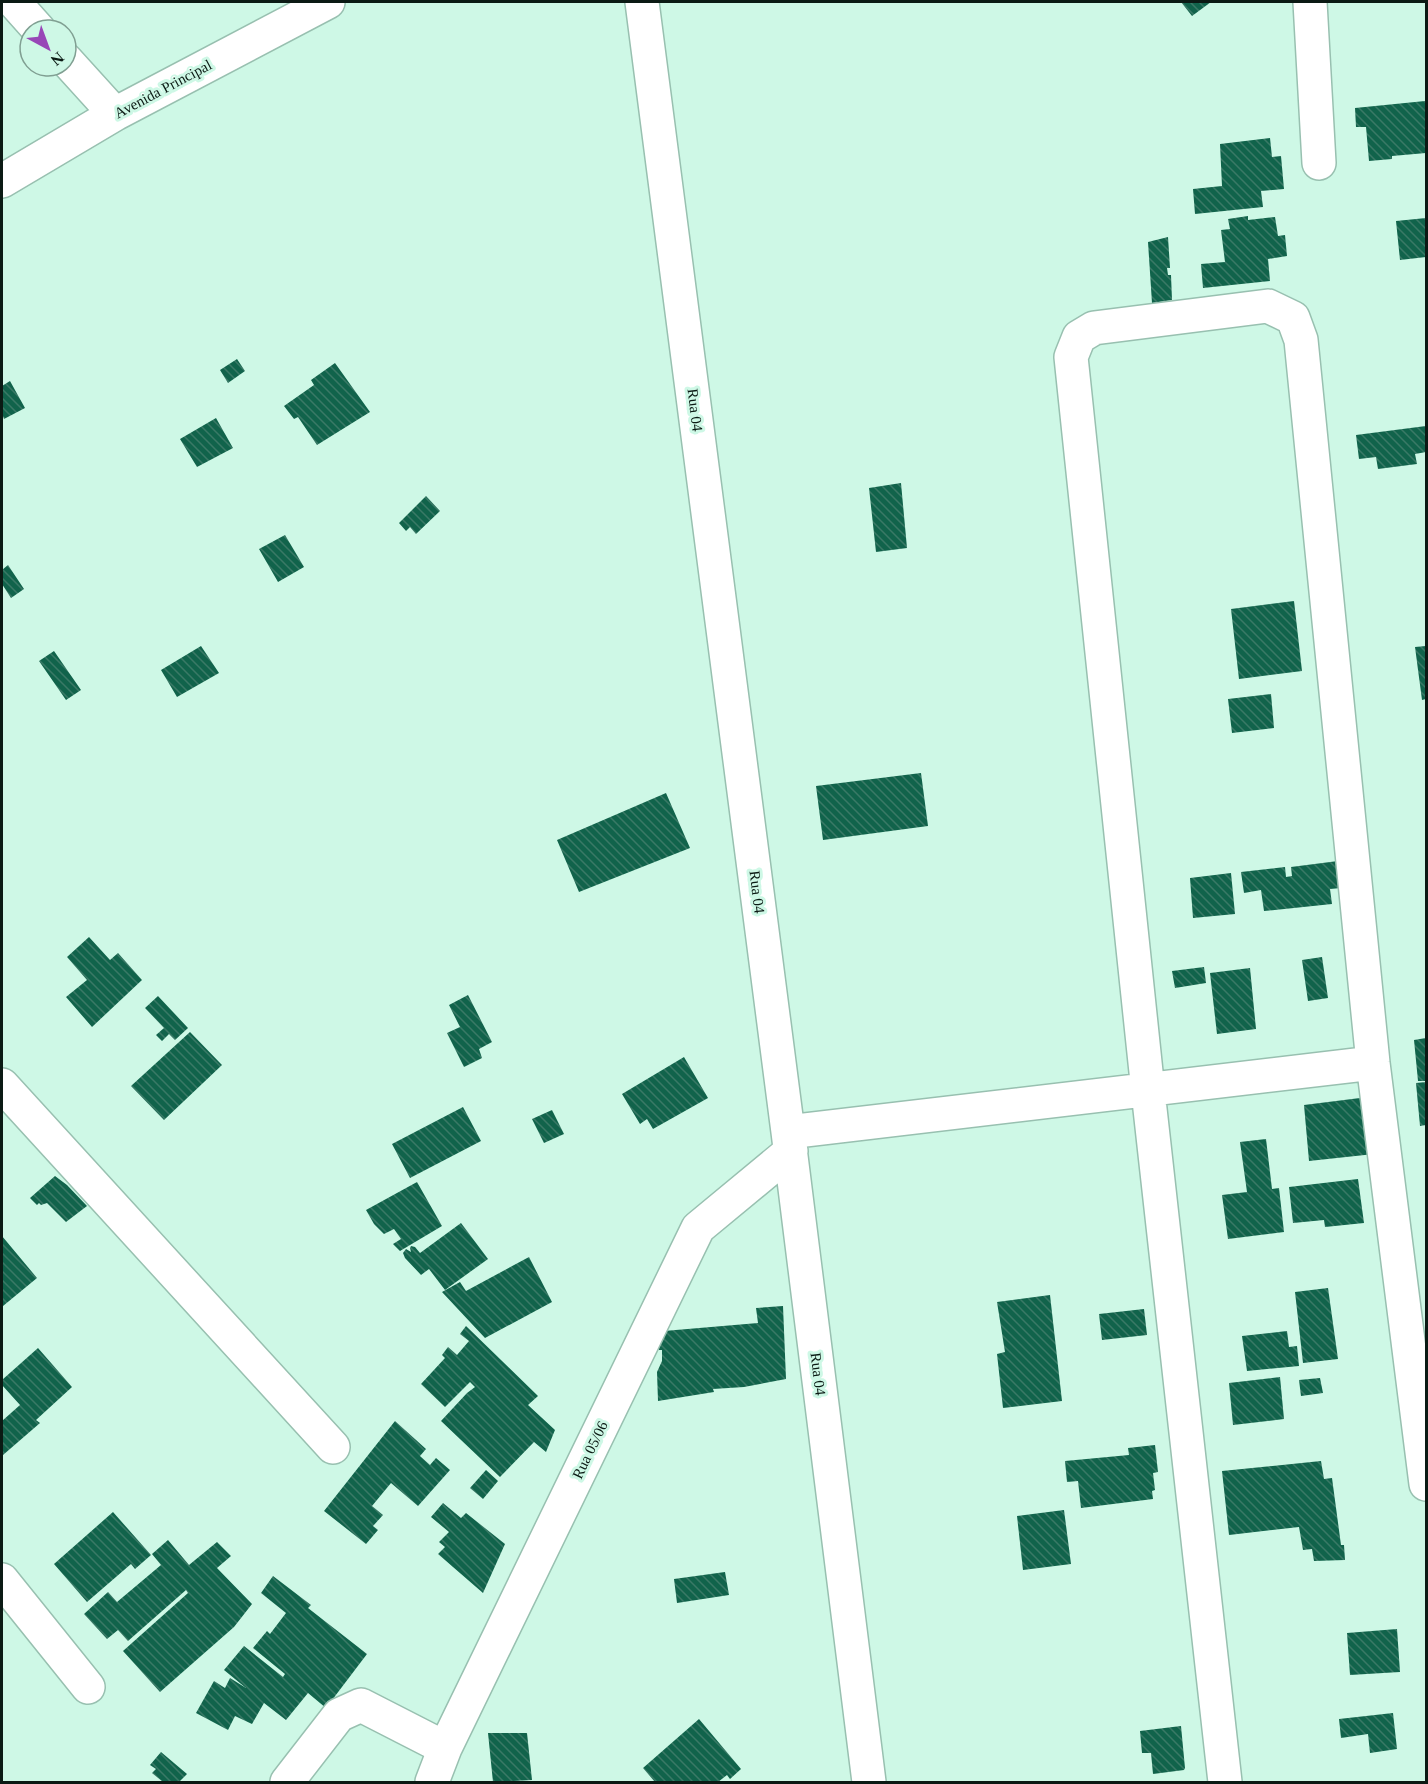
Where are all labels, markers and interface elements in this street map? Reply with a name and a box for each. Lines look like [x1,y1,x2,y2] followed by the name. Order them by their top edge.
[18,18,78,78] north arrow
[47,49,67,69] text: N
[112,57,214,121] street label: Avenida Principal
[684,388,706,433] street label: Rua 04
[746,870,768,915] street label: Rua 04
[807,1352,829,1397] street label: Rua 04
[569,1418,611,1481] street label: Rua 05/06

